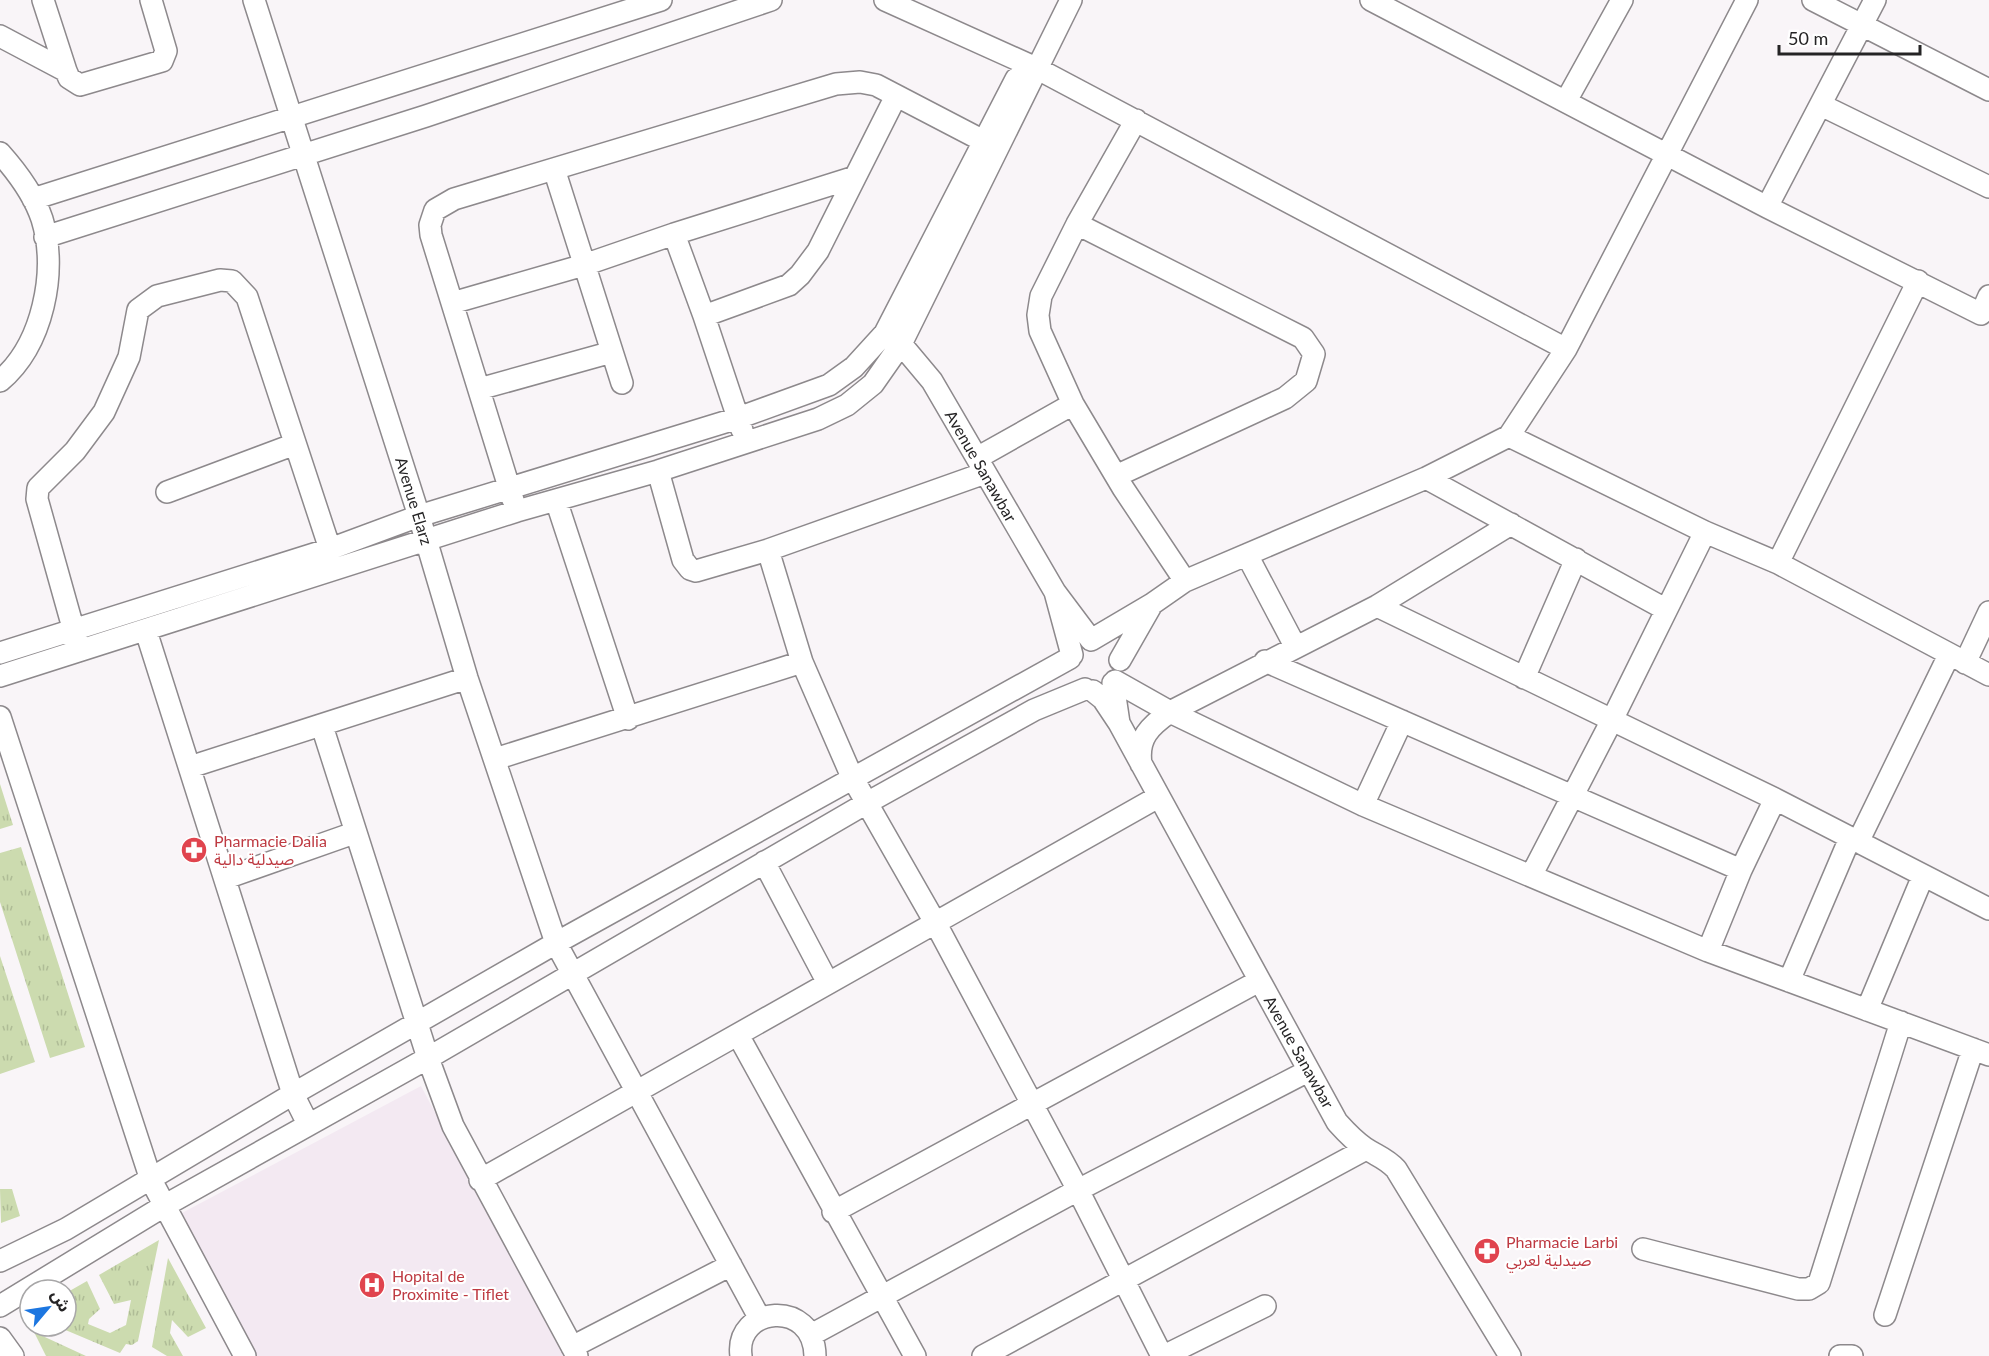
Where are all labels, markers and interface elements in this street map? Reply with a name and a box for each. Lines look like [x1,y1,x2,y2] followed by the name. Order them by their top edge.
[1779,18,1920,56] scale bar
[1788,27,1828,49] text: 50 m
[942,407,1021,525] street label: Avenue Sanawbar
[392,455,437,547] street label: Avenue Elarz
[214,831,327,868] place label: Pharmacie Dalia صيدلية دالية
[179,835,209,865] pharmacy icon: Pharmacie Dalia صيدلية دالية
[1261,992,1338,1111] street label: Avenue Sanawbar
[1506,1232,1618,1273] place label: Pharmacie Larbi صيدلية لعربي
[1472,1236,1502,1266] pharmacy icon: Pharmacie Larbi صيدلية لعربي
[392,1266,509,1303] place label: Hopital de Proximite - Tiflet
[357,1270,387,1300] hospital icon: Hopital de Proximite - Tiflet
[18,1278,78,1338] north arrow
[47,1286,75,1315] text: ش

